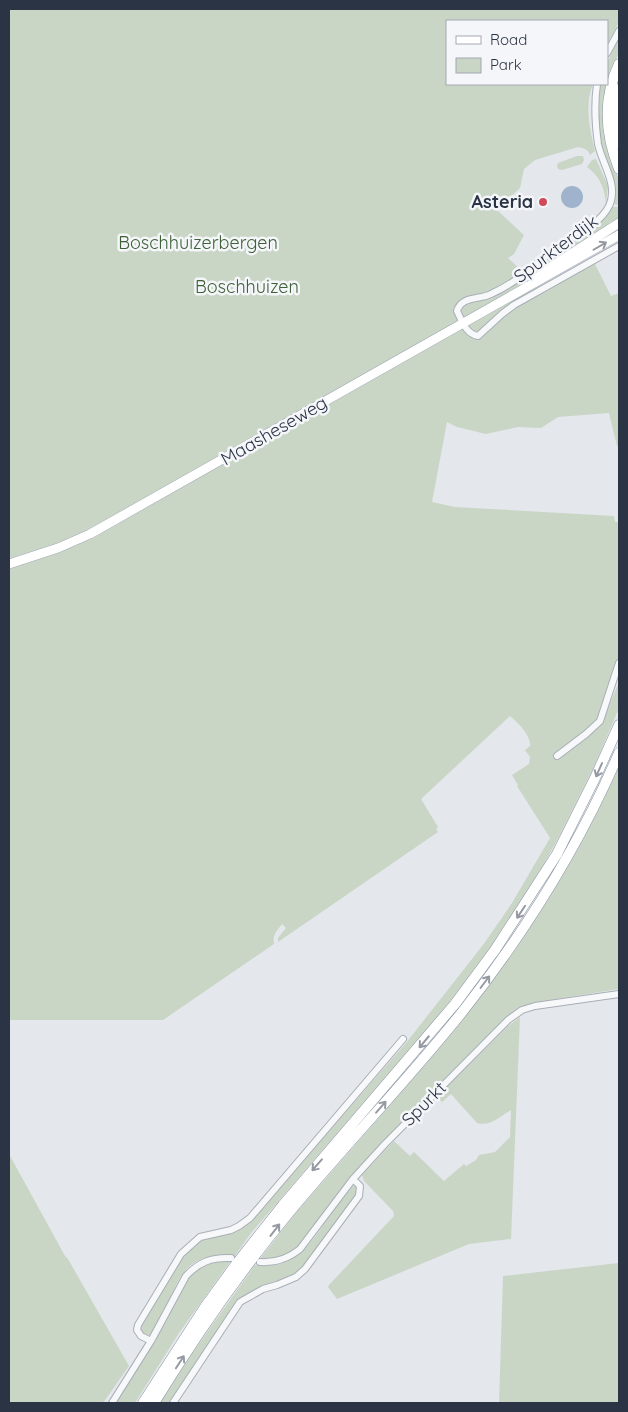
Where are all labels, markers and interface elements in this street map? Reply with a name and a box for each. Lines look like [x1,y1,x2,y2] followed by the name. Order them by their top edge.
[446,20,608,85] legend
[490,30,527,49] text: Road
[490,55,522,74] text: Park
[472,190,533,213] place label: Asteria
[537,196,549,208] marker: Asteria
[509,209,602,288] street label: Spurkterdijk
[118,231,278,254] park label: Boschhuizerbergen
[593,240,607,250] one-way arrow
[195,275,299,298] park label: Boschhuizen
[216,391,331,470] street label: Maasheseweg
[594,762,604,777] one-way arrow
[516,905,526,919] one-way arrow
[480,975,490,989] one-way arrow
[418,1035,429,1048] one-way arrow
[396,1076,451,1131] street label: Spurkt
[375,1100,387,1113] one-way arrow
[312,1158,323,1171] one-way arrow
[270,1223,280,1237] one-way arrow
[175,1355,186,1369] one-way arrow

